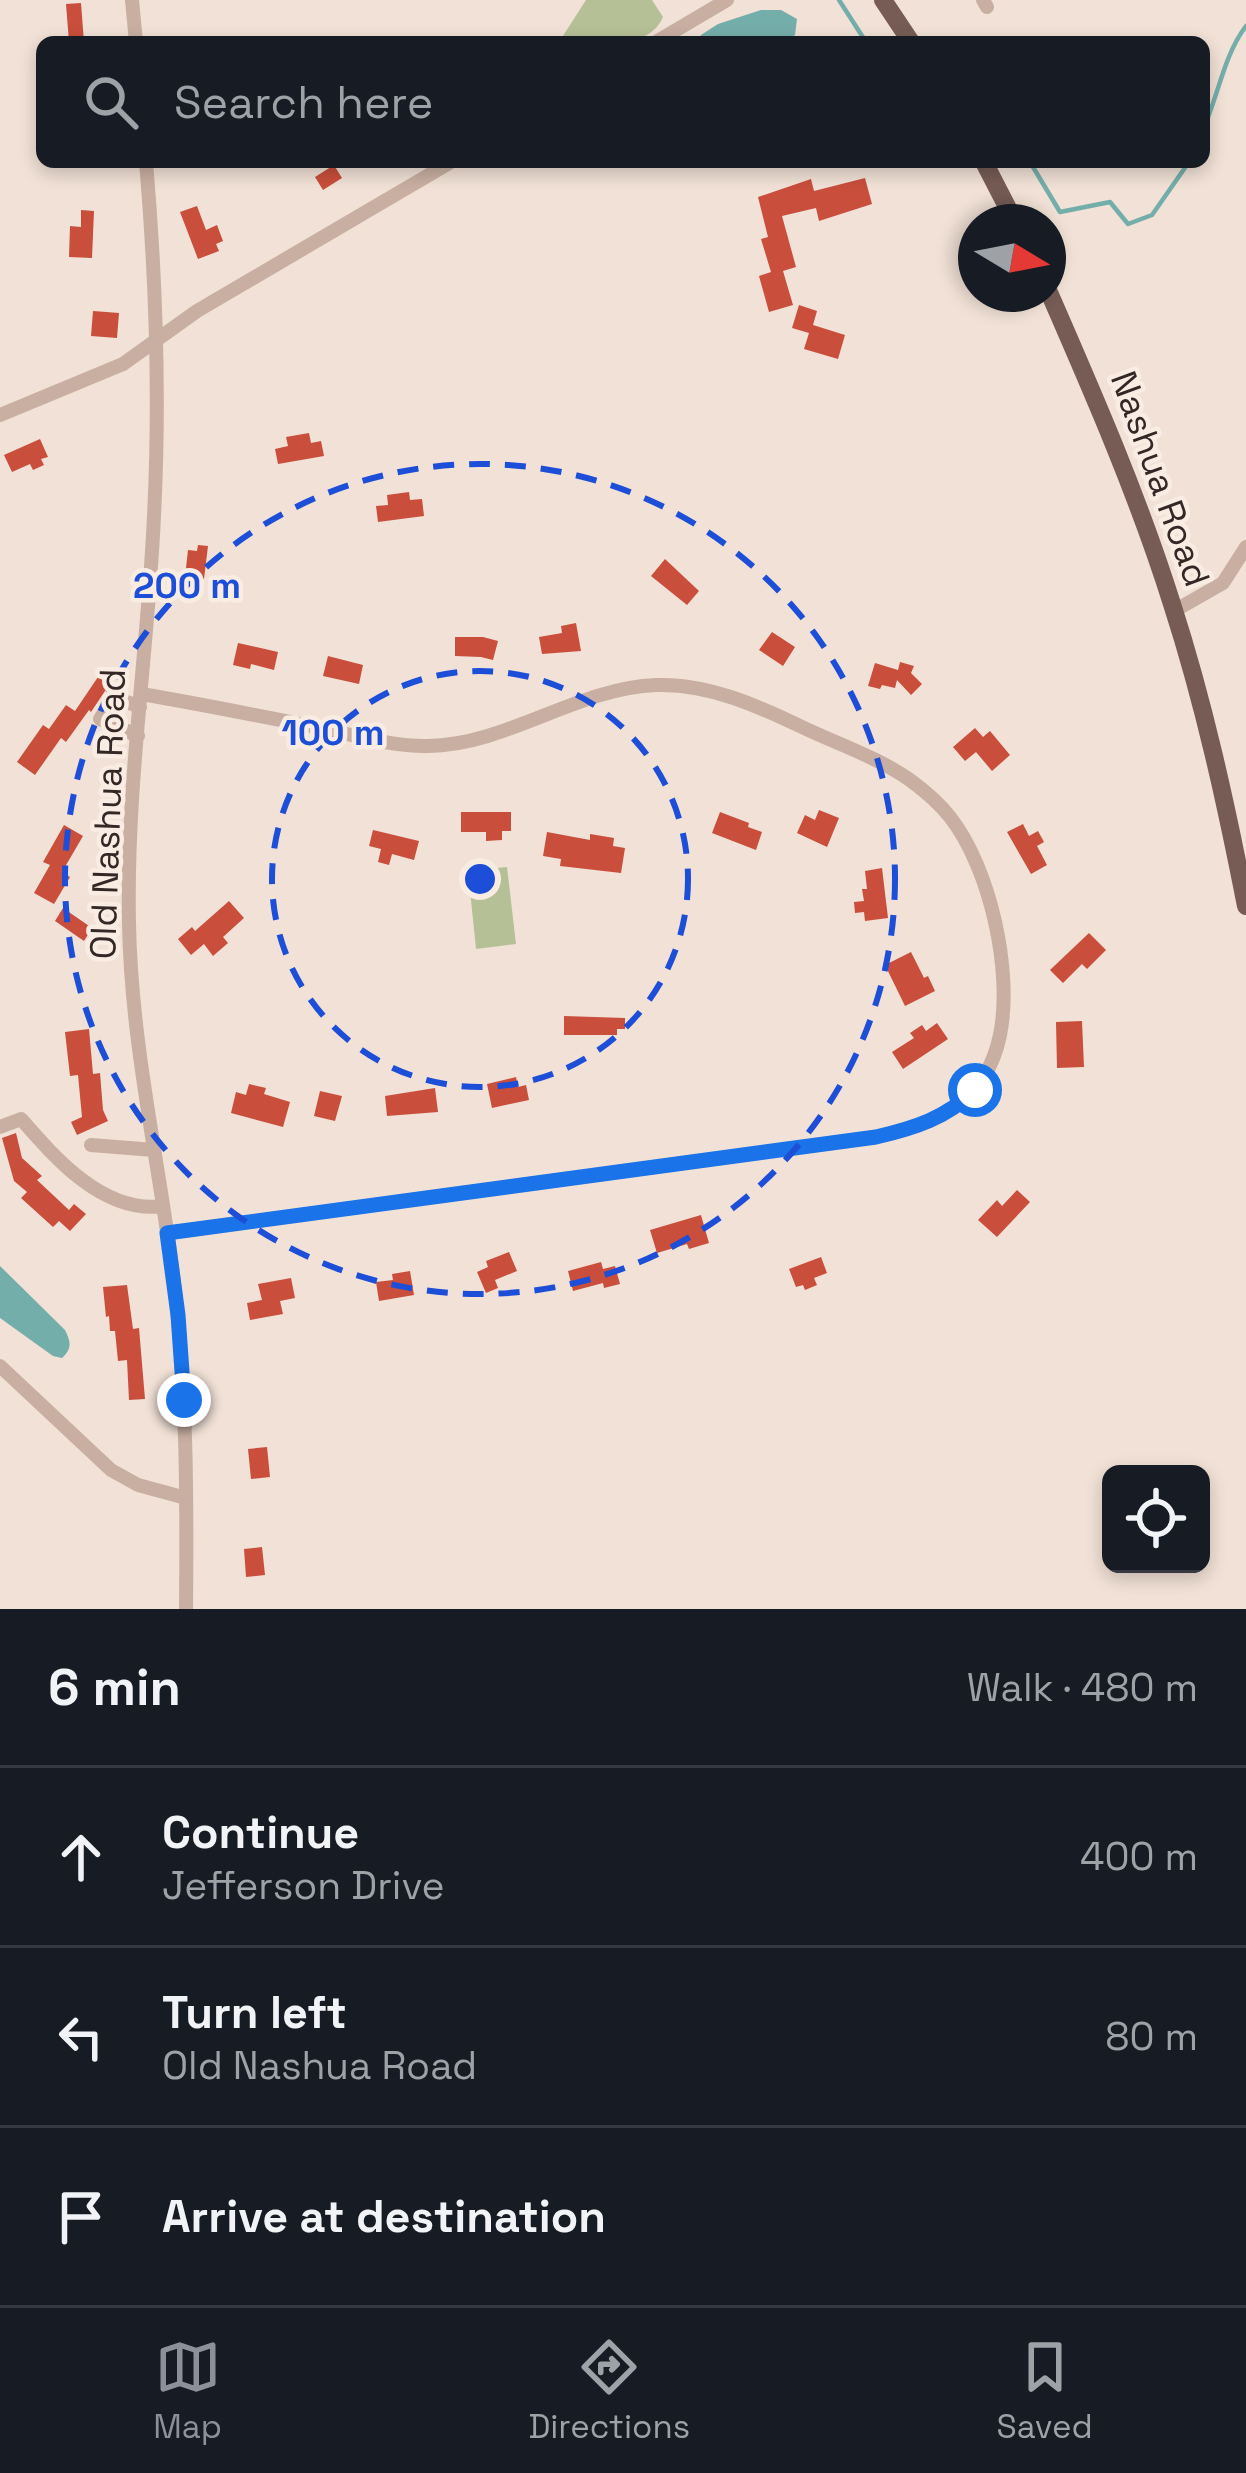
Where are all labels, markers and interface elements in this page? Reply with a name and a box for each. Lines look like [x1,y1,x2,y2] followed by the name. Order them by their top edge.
[36,36,1210,168] search box
[78,69,144,135] icon: search
[174,74,433,131] text: Search here
[958,204,1066,312] north arrow
[1100,365,1220,593] street label: Nashua Road
[133,563,241,609] text: 200 m
[80,668,136,960] street label: Old Nashua Road
[282,710,384,756] text: 100 m
[459,858,501,900] centre of rings
[948,1063,1002,1117] route start
[157,1373,211,1427] route end
[1102,1465,1210,1573] map controls
[1102,1465,1210,1573] button: locate
[48,1655,181,1720] text: 6 min
[967,1663,1198,1712] text: Walk · 480 m
[162,1804,359,1861] text: Continue
[48,1824,114,1890] icon: ahead
[1080,1832,1198,1881] text: 400 m
[162,1861,445,1910] text: Jefferson Drive
[162,1984,347,2041] text: Turn left
[48,2004,114,2070] icon: left
[1105,2012,1198,2061] text: 80 m
[162,2041,477,2090] text: Old Nashua Road
[48,2184,114,2250] icon: arrive
[162,2188,606,2245] text: Arrive at destination
[153,2334,222,2448] tab: Map
[528,2334,690,2448] tab: Directions
[997,2334,1093,2448] tab: Saved

